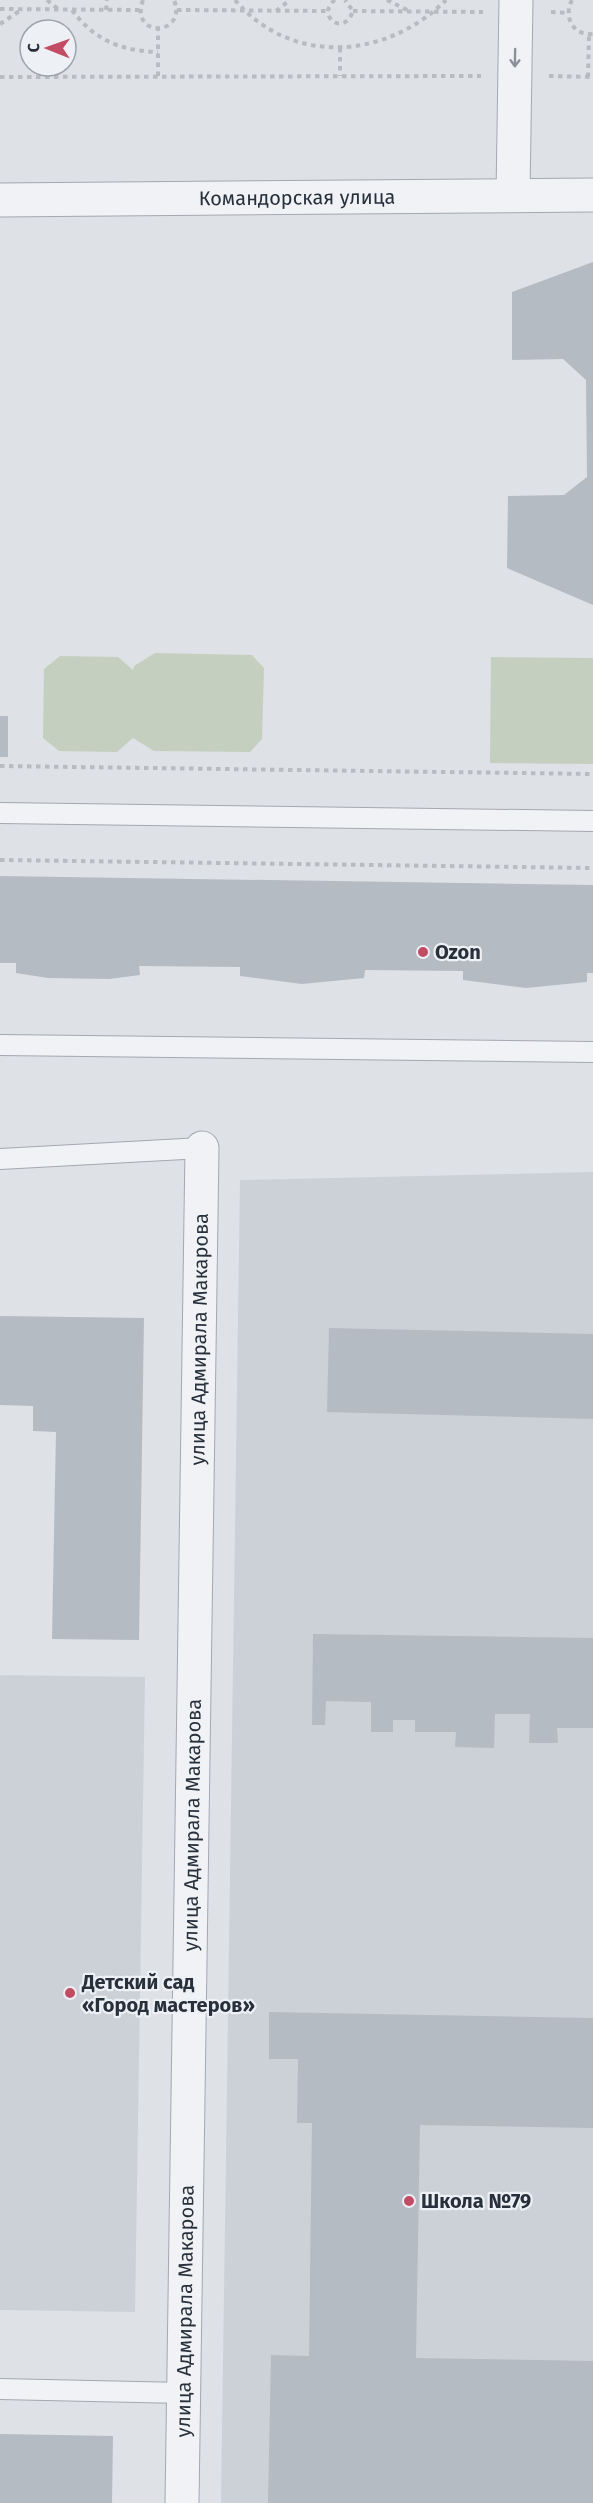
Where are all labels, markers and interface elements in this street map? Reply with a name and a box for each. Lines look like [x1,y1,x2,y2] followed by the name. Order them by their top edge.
[18,18,78,78] north arrow
[24,42,43,53] text: С
[509,48,521,68] one-way arrow
[199,185,395,210] street label: Командорская улица
[435,940,481,964] place label: Ozon
[416,945,430,959] marker: Ozon
[185,1213,213,1466] street label: улица Адмирала Макарова
[178,1699,206,1951] street label: улица Адмирала Макарова
[81,1970,255,2017] place label: Детский сад «Город мастеров»
[63,1986,77,2000] marker: Детский сад «Город мастеров»
[171,2185,199,2437] street label: улица Адмирала Макарова
[421,2189,531,2213] place label: Школа №79
[402,2194,416,2208] marker: Школа №79

